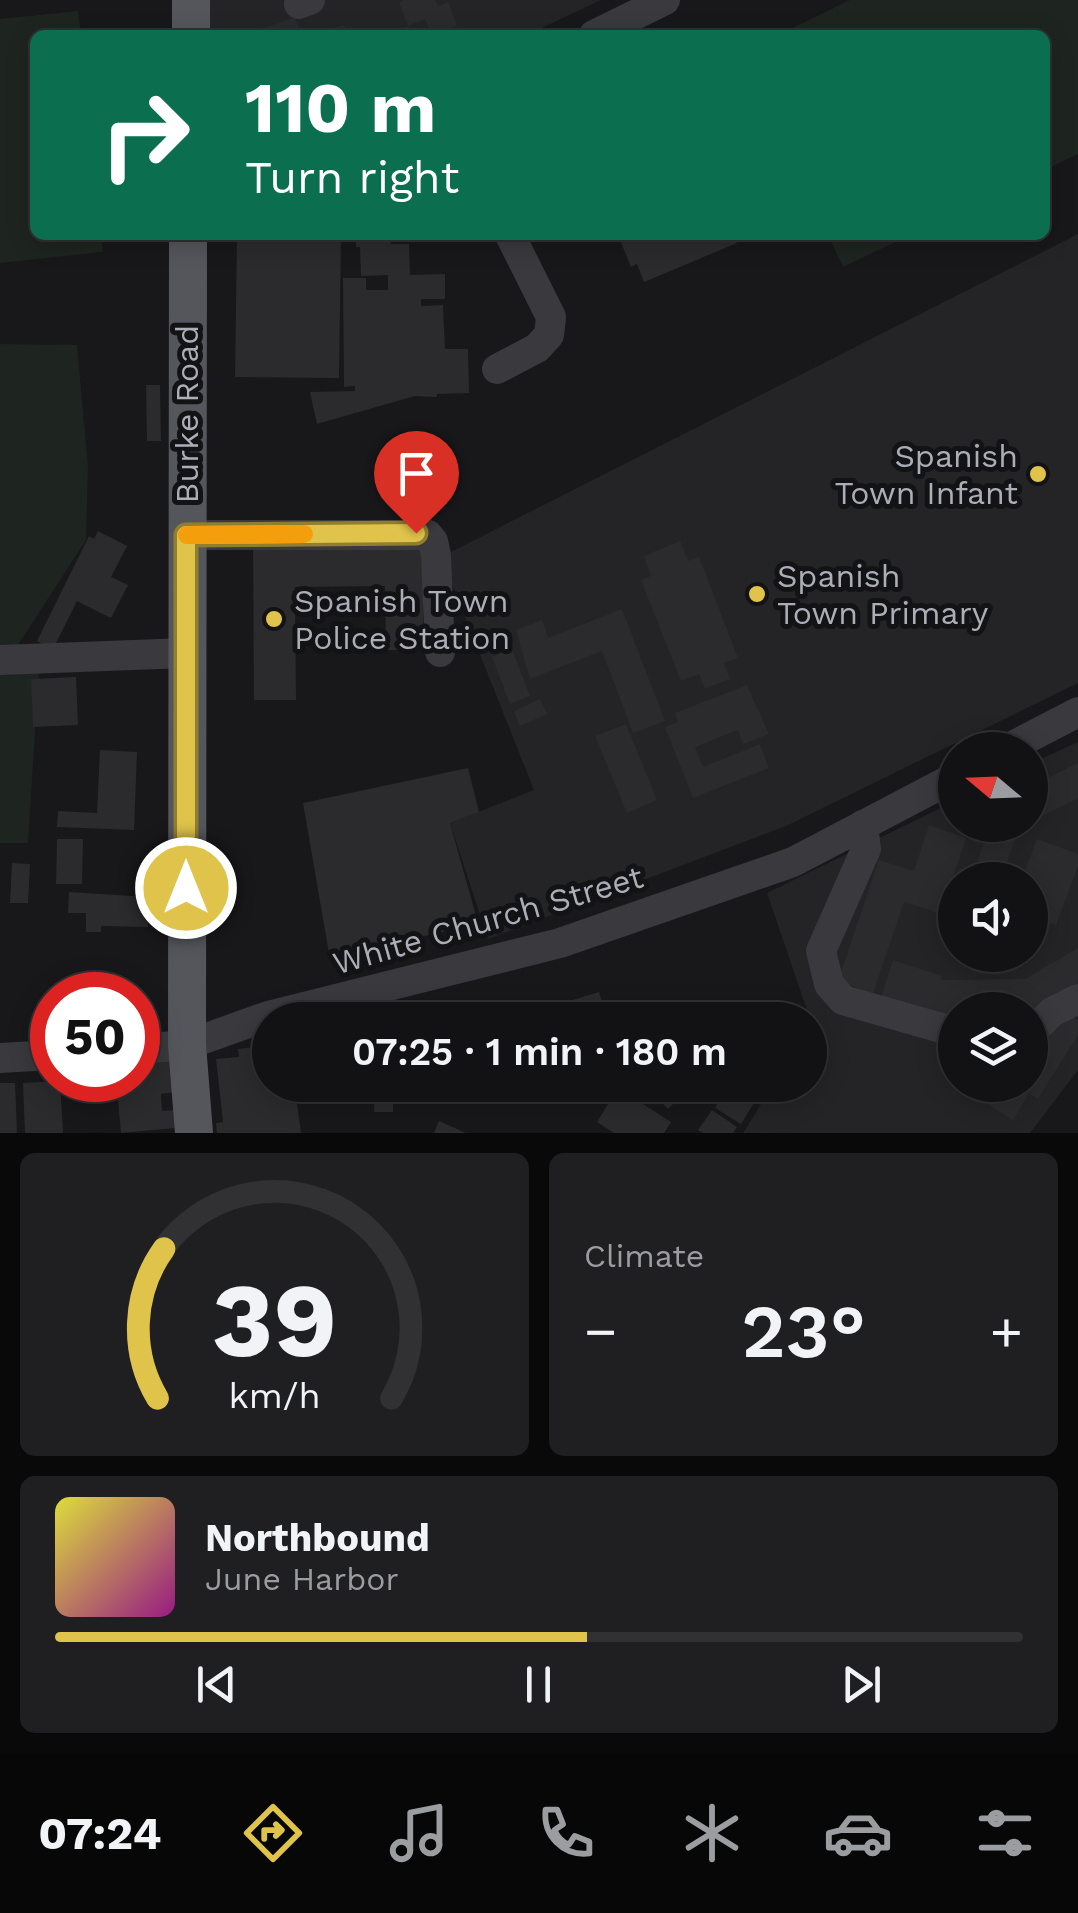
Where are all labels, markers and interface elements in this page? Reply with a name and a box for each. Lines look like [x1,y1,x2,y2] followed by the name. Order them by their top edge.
[245,67,436,149] text: 110 m
[80,70,210,200] icon: right
[245,151,459,204] text: Turn right
[168,325,206,503] street label: Burke Road
[374,431,459,534] pin
[834,437,1018,512] place label: Spanish Town Infant
[389,446,444,501] icon: arrive
[1027,463,1049,485] marker: Spanish Town Infant
[777,557,989,632] place label: Spanish Town Primary
[294,582,510,657] place label: Spanish Town Police Station
[746,583,768,605] marker: Spanish Town Primary
[263,608,285,630] marker: Spanish Town Police Station
[938,732,1048,842] north arrow
[938,732,1048,1102] map controls
[134,836,238,940] position arrow
[329,858,647,982] street label: White Church Street
[938,862,1048,972] button: sound
[30,972,160,1102] speed limit sign: 50
[938,992,1048,1102] button: layers
[352,1030,727,1074] text: 07:25 · 1 min · 180 m
[584,1237,704,1275] text: Climate
[212,1259,337,1381] text: 39
[741,1287,866,1375] text: 23°
[584,1299,617,1363] text: −
[990,1299,1023,1363] text: +
[228,1375,321,1417] text: km/h
[205,1516,430,1560] text: Northbound
[205,1560,399,1598] text: June Harbor
[189,1657,244,1712] icon: previous
[511,1657,566,1712] icon: pause
[834,1657,889,1712] icon: next
[238,1798,308,1868] icon: directions
[384,1798,454,1868] icon: music
[531,1798,601,1868] icon: phone
[677,1798,747,1868] icon: climate
[823,1798,893,1868] icon: car
[970,1798,1040,1868] icon: filters
[38,1807,162,1860] text: 07:24

